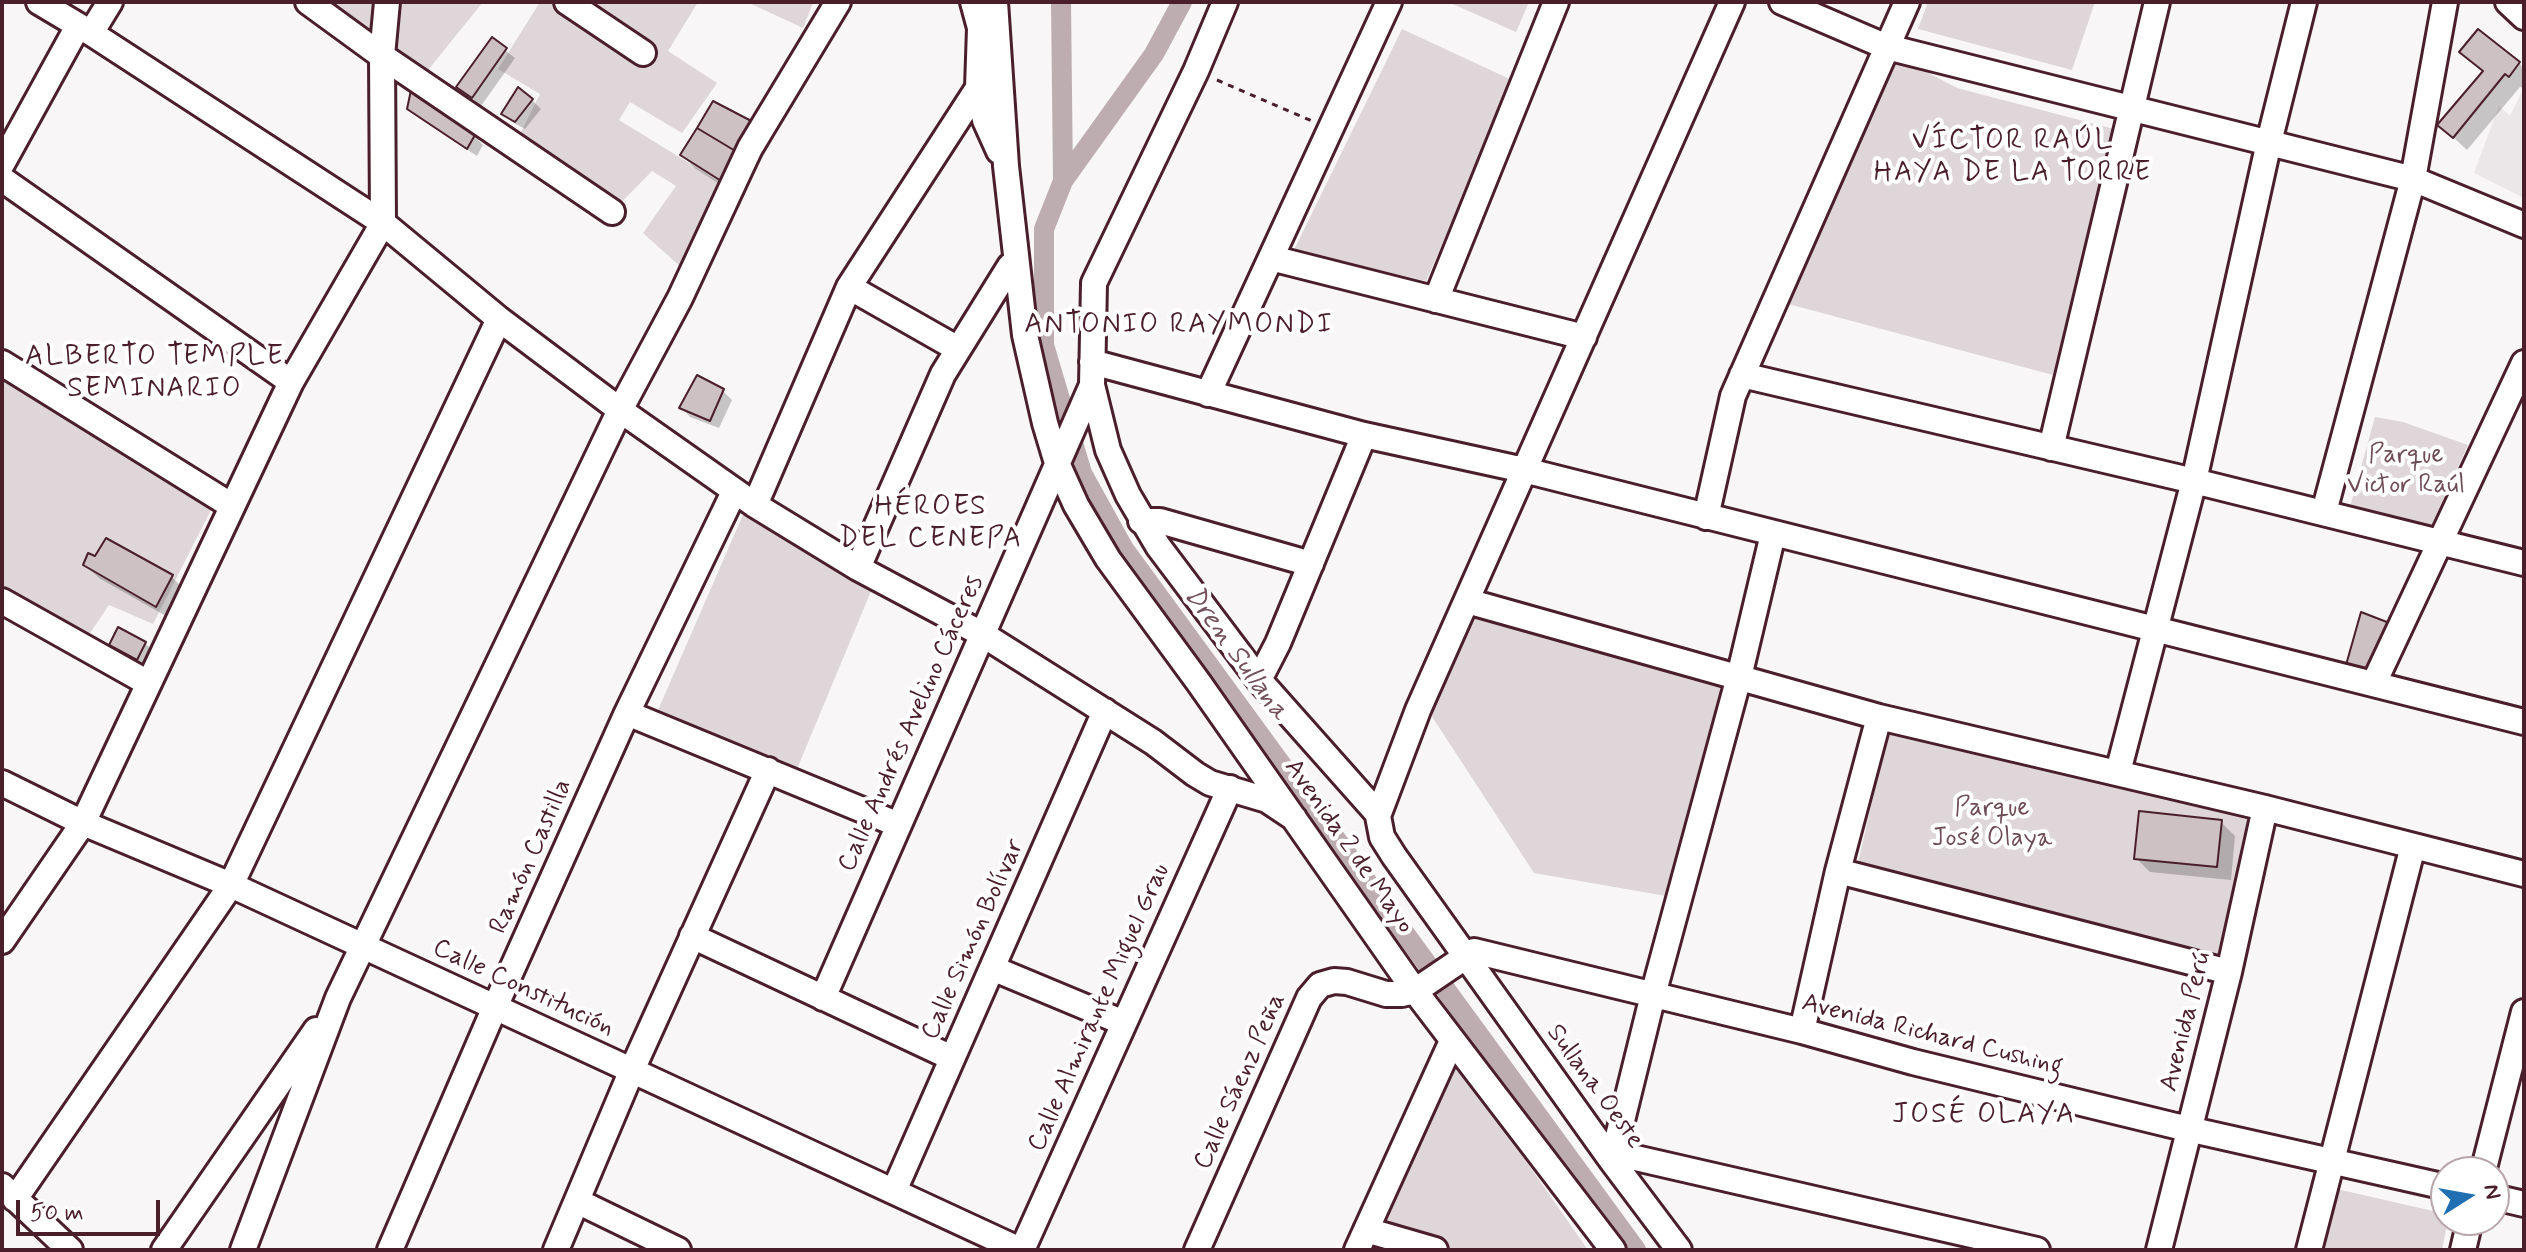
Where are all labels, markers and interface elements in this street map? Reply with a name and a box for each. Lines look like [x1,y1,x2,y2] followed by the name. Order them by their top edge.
[1872,125,2154,191] district label: VÍCTOR RAÚL HAYA DE LA TORRE
[1032,309,1326,343] district label: ANTONIO RAYMONDI
[21,341,289,407] district label: ALBERTO TEMPLE SEMINARIO
[2347,441,2465,502] park label: Parque Victor Raúl
[838,491,1024,557] district label: HÉROES DEL CENEPA
[832,571,992,877] street label: Calle Andrés Avelino Cáceres
[1175,580,1295,728] water label: Dren Sullana
[1276,754,1420,940] street label: Avenida 2 de Mayo
[484,775,580,939] street label: Ramón Castilla
[1932,794,2052,856] park label: Parque José Olaya
[916,835,1032,1045] street label: Calle Simón Bolívar
[1022,859,1178,1157] street label: Calle Almirante Miguel Grau
[427,933,619,1045] street label: Calle Constitución
[2155,949,2219,1095] street label: Avenida Perú
[1798,988,2066,1084] street label: Avenida Richard Cushing
[1188,989,1294,1175] street label: Calle Sáenz Peña
[1538,1019,1650,1155] street label: Sullana Oeste
[1894,1099,2074,1133] district label: JOSÉ OLAYA
[2430,1156,2510,1236] north arrow
[2476,1182,2507,1202] text: N
[20,1184,164,1234] scale bar
[30,1198,84,1229] text: 50 m

